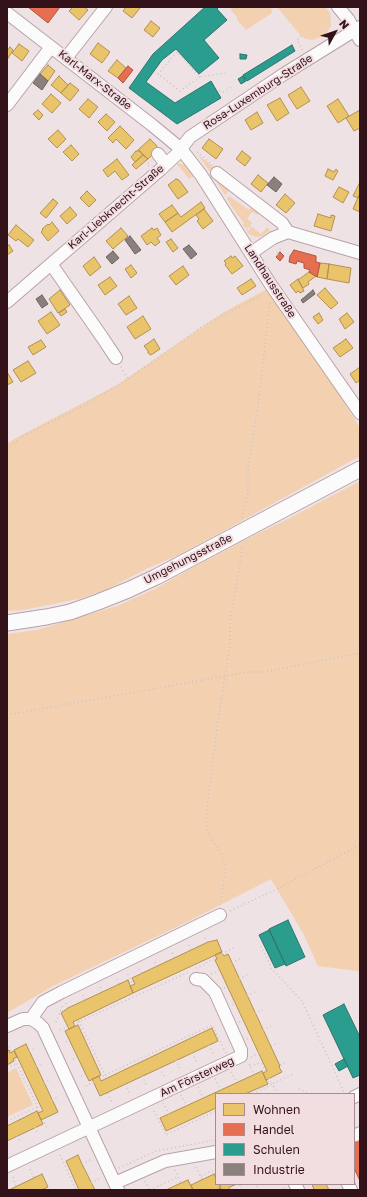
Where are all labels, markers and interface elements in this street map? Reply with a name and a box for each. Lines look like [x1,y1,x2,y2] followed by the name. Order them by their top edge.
[315,12,355,52] north arrow
[337,17,352,31] text: N
[56,47,134,113] street label: Karl-Marx-Straße
[201,52,315,132] street label: Rosa-Luxemburg-Straße
[65,162,167,252] street label: Karl-Liebknecht-Straße
[241,242,299,320] street label: Landhausstraße
[142,531,234,587] street label: Umgehungsstraße
[158,1054,236,1100] street label: Am Försterweg
[215,1093,355,1185] legend
[253,1102,300,1117] text: Wohnen
[253,1122,294,1137] text: Handel
[253,1142,300,1157] text: Schulen
[253,1162,305,1177] text: Industrie

